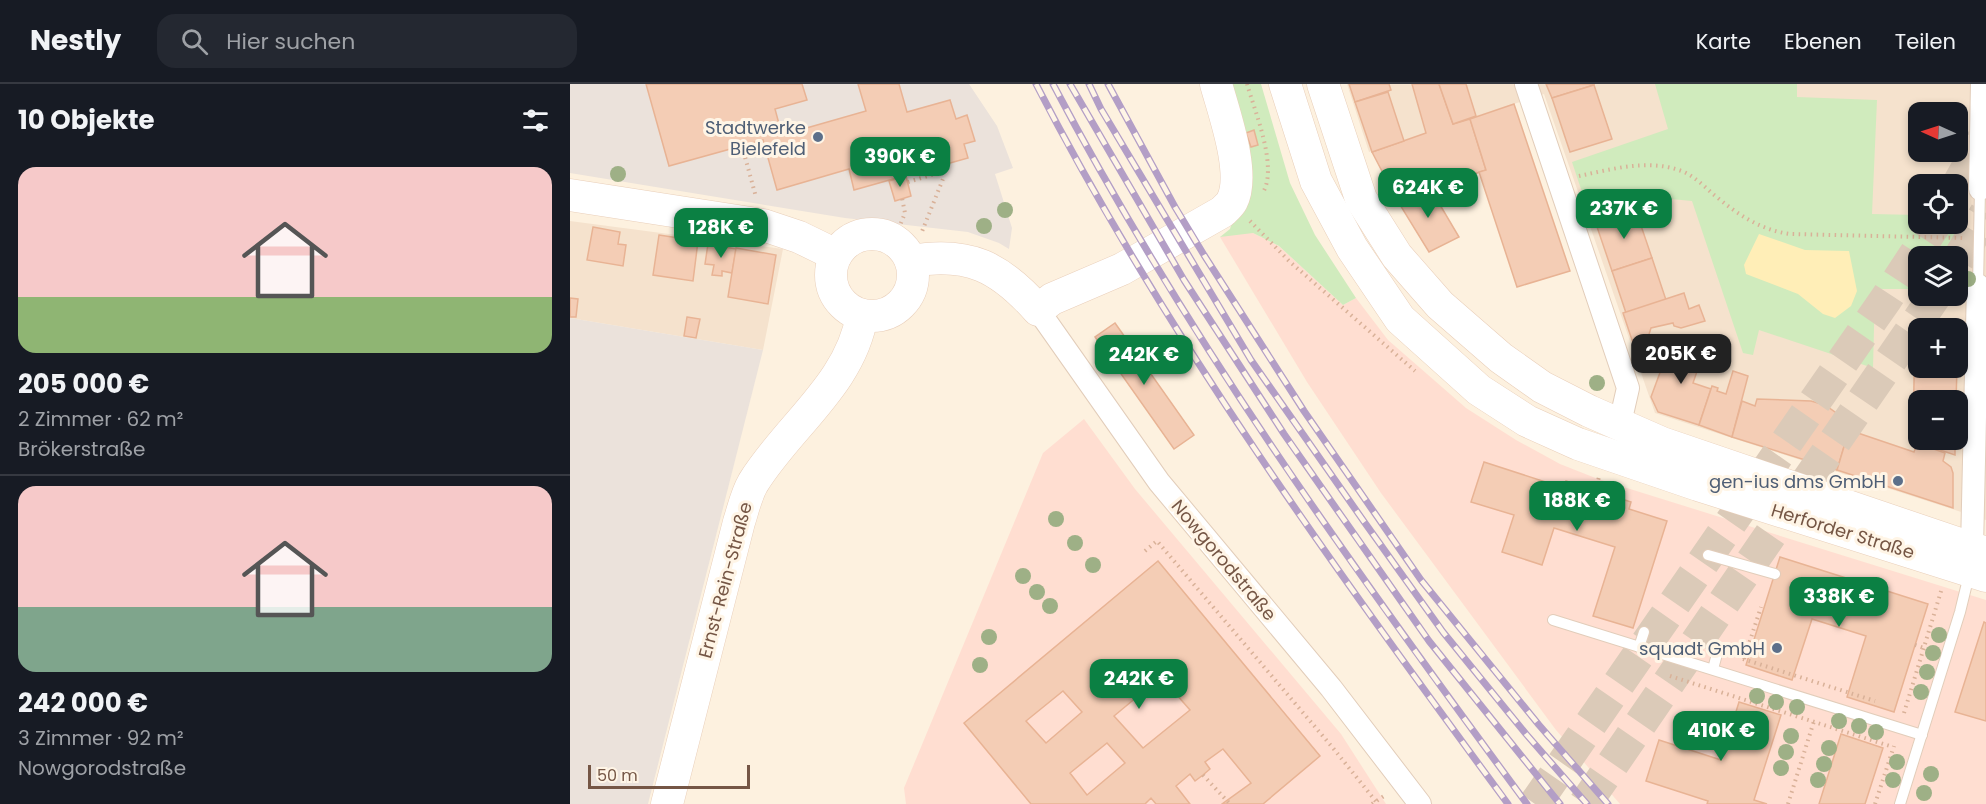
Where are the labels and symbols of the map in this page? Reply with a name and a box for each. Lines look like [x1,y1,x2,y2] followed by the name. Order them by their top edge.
[1908,102,1968,162] north arrow
[705,115,806,161] place label: Stadtwerke Bielefeld
[811,130,825,144] marker: Stadtwerke Bielefeld
[851,137,949,188] pin: 390K €
[1379,168,1477,219] pin: 624K €
[1575,189,1673,240] pin: 237K €
[672,208,770,259] pin: 128K €
[1632,334,1730,385] pin: 205K €
[1095,335,1193,386] pin: 242K €
[1709,469,1886,494] place label: gen-ius dms GmbH
[1891,474,1905,488] marker: gen-ius dms GmbH
[1528,481,1626,532] pin: 188K €
[1166,494,1282,626] street label: Nowgorodstraße
[1768,497,1918,565] street label: Herforder Straße
[692,499,758,661] street label: Ernst-Rein-Straße
[1790,577,1888,628] pin: 338K €
[1639,636,1765,661] place label: squadt GmbH
[1770,641,1784,655] marker: squadt GmbH
[1090,659,1188,710] pin: 242K €
[1672,711,1770,762] pin: 410K €
[588,762,750,790] scale bar

